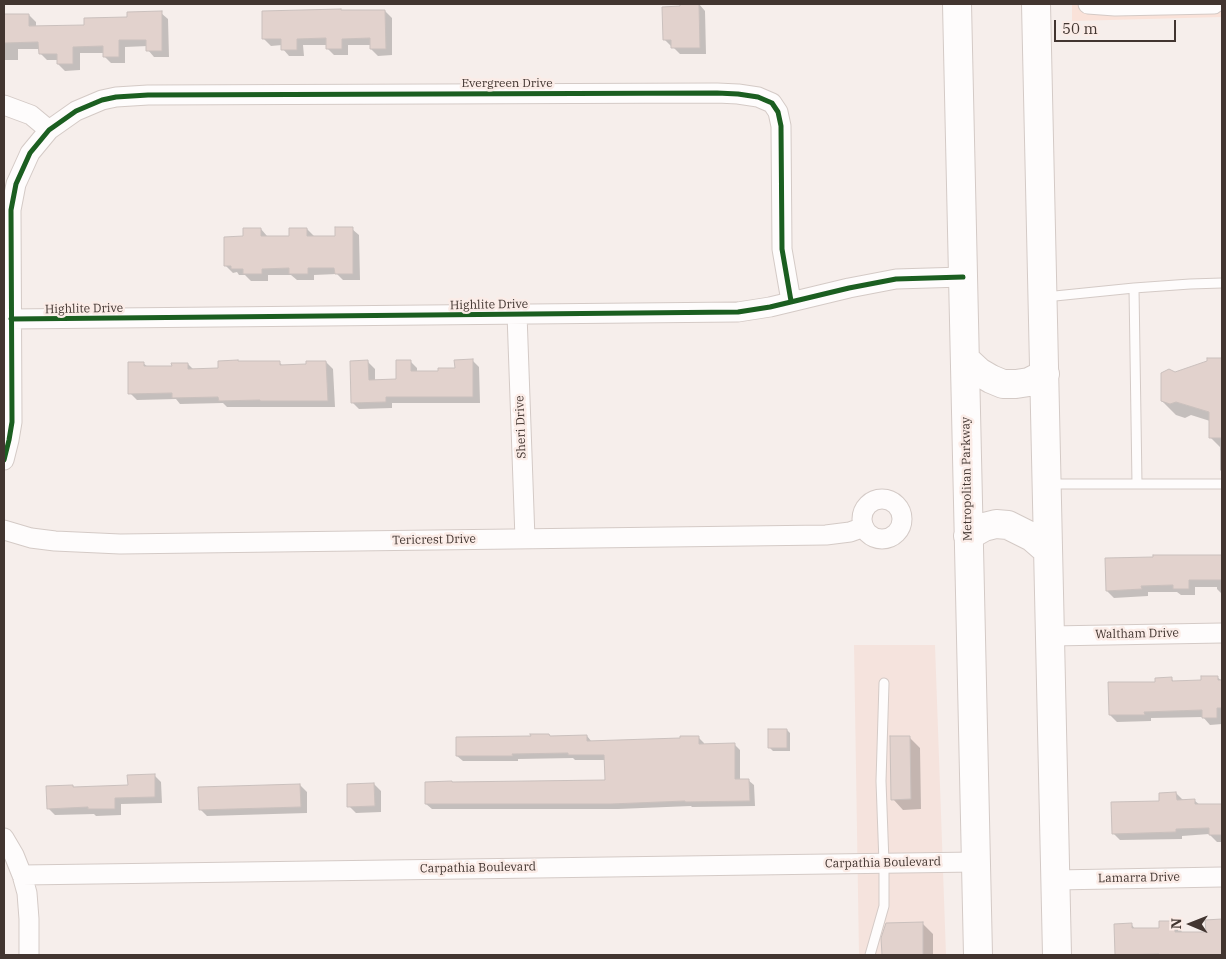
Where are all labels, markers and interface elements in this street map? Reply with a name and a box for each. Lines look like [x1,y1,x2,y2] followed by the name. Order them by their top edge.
[1056,10,1178,42] scale bar
[1062,19,1098,38] text: 50 m
[461,77,553,91] street label: Evergreen Drive
[450,297,528,313] street label: Highlite Drive
[45,301,123,317] street label: Highlite Drive
[513,395,529,459] street label: Sheri Drive
[959,417,975,541] street label: Metropolitan Parkway
[392,532,476,548] street label: Tericrest Drive
[1095,626,1179,642] street label: Waltham Drive
[825,855,941,871] street label: Carpathia Boulevard
[420,860,536,876] street label: Carpathia Boulevard
[1098,870,1180,886] street label: Lamarra Drive
[1166,899,1216,949] north arrow
[1167,918,1185,929] text: N

